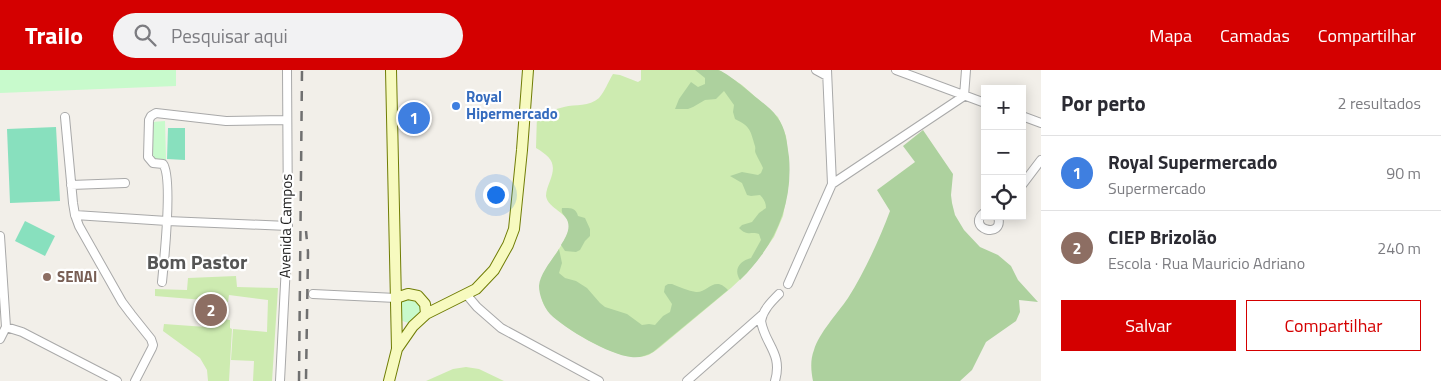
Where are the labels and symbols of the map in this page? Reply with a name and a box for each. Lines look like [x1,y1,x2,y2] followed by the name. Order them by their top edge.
[466,85,558,125] place label: Royal Hipermercado
[398,99,430,137] pin: 1
[450,100,462,112] marker: Royal Hipermercado
[273,174,298,278] street label: Avenida Campos
[483,182,509,208] your location
[147,246,248,277] district label: Bom Pastor
[57,265,97,288] place label: SENAI
[41,271,53,283] marker: SENAI
[195,291,227,329] pin: 2

